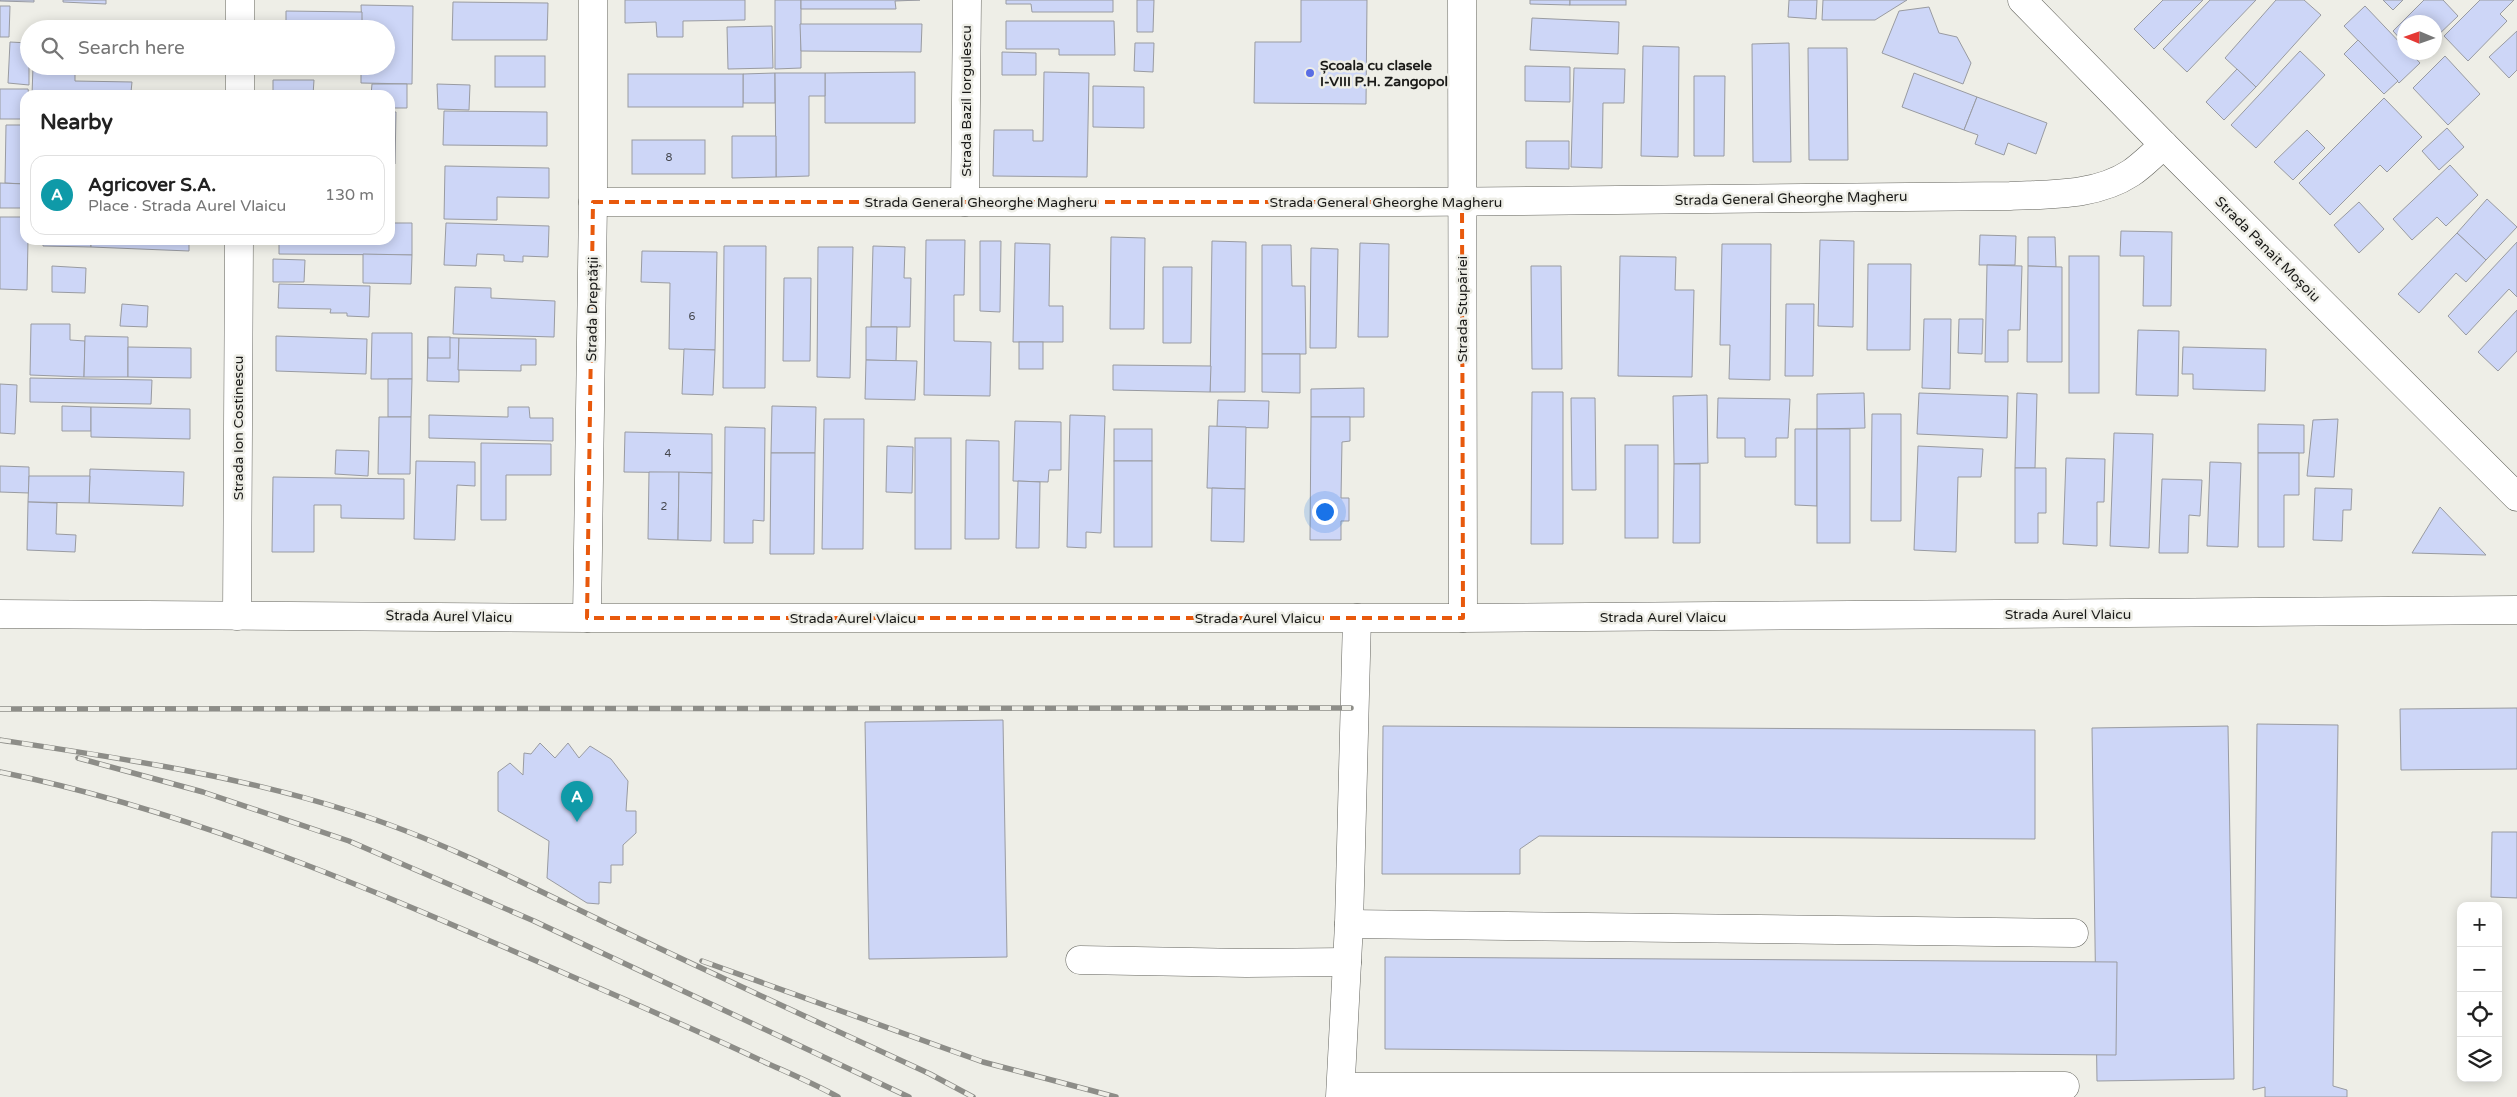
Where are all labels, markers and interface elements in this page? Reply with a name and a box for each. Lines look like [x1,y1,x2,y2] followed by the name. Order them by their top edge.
[2397,15,2442,60] north arrow
[20,20,395,75] search box
[958,25,975,177] street label: Strada Bazil Iorgulescu
[38,34,66,62] icon: search
[78,37,185,59] text: Search here
[1320,57,1448,90] place label: Școala cu clasele I-VIII P.H. Zangopol
[1304,67,1316,79] marker: Școala cu clasele I-VIII P.H. Zangopol
[40,110,113,135] text: Nearby
[666,151,673,164] house number: 8
[88,174,216,196] text: Agricover S.A.
[51,185,63,205] text: A
[325,185,374,205] text: 130 m
[1674,188,1908,209] street label: Strada General Gheorghe Magheru
[2211,193,2324,306] street label: Strada Panait Moșoiu
[865,194,1097,211] street label: Strada General Gheorghe Magheru
[1270,194,1502,211] street label: Strada General Gheorghe Magheru
[88,196,286,216] text: Place · Strada Aurel Vlaicu
[583,256,602,362] street label: Strada Dreptății
[1454,256,1471,362] street label: Strada Stupăriei
[689,310,696,323] house number: 6
[230,356,247,500] street label: Strada Ion Costinescu
[665,447,672,460] house number: 4
[1312,499,1338,525] your location
[661,500,668,513] house number: 2
[2005,606,2131,623] street label: Strada Aurel Vlaicu
[386,607,512,626] street label: Strada Aurel Vlaicu
[1600,609,1726,626] street label: Strada Aurel Vlaicu
[790,610,916,627] street label: Strada Aurel Vlaicu
[1195,610,1321,627] street label: Strada Aurel Vlaicu
[561,781,593,822] pin: A
[2457,902,2502,1082] map controls
[2457,902,2502,947] button: +
[2457,947,2502,992] button: −
[2457,992,2502,1037] button: locate
[2457,1037,2502,1082] button: layers

